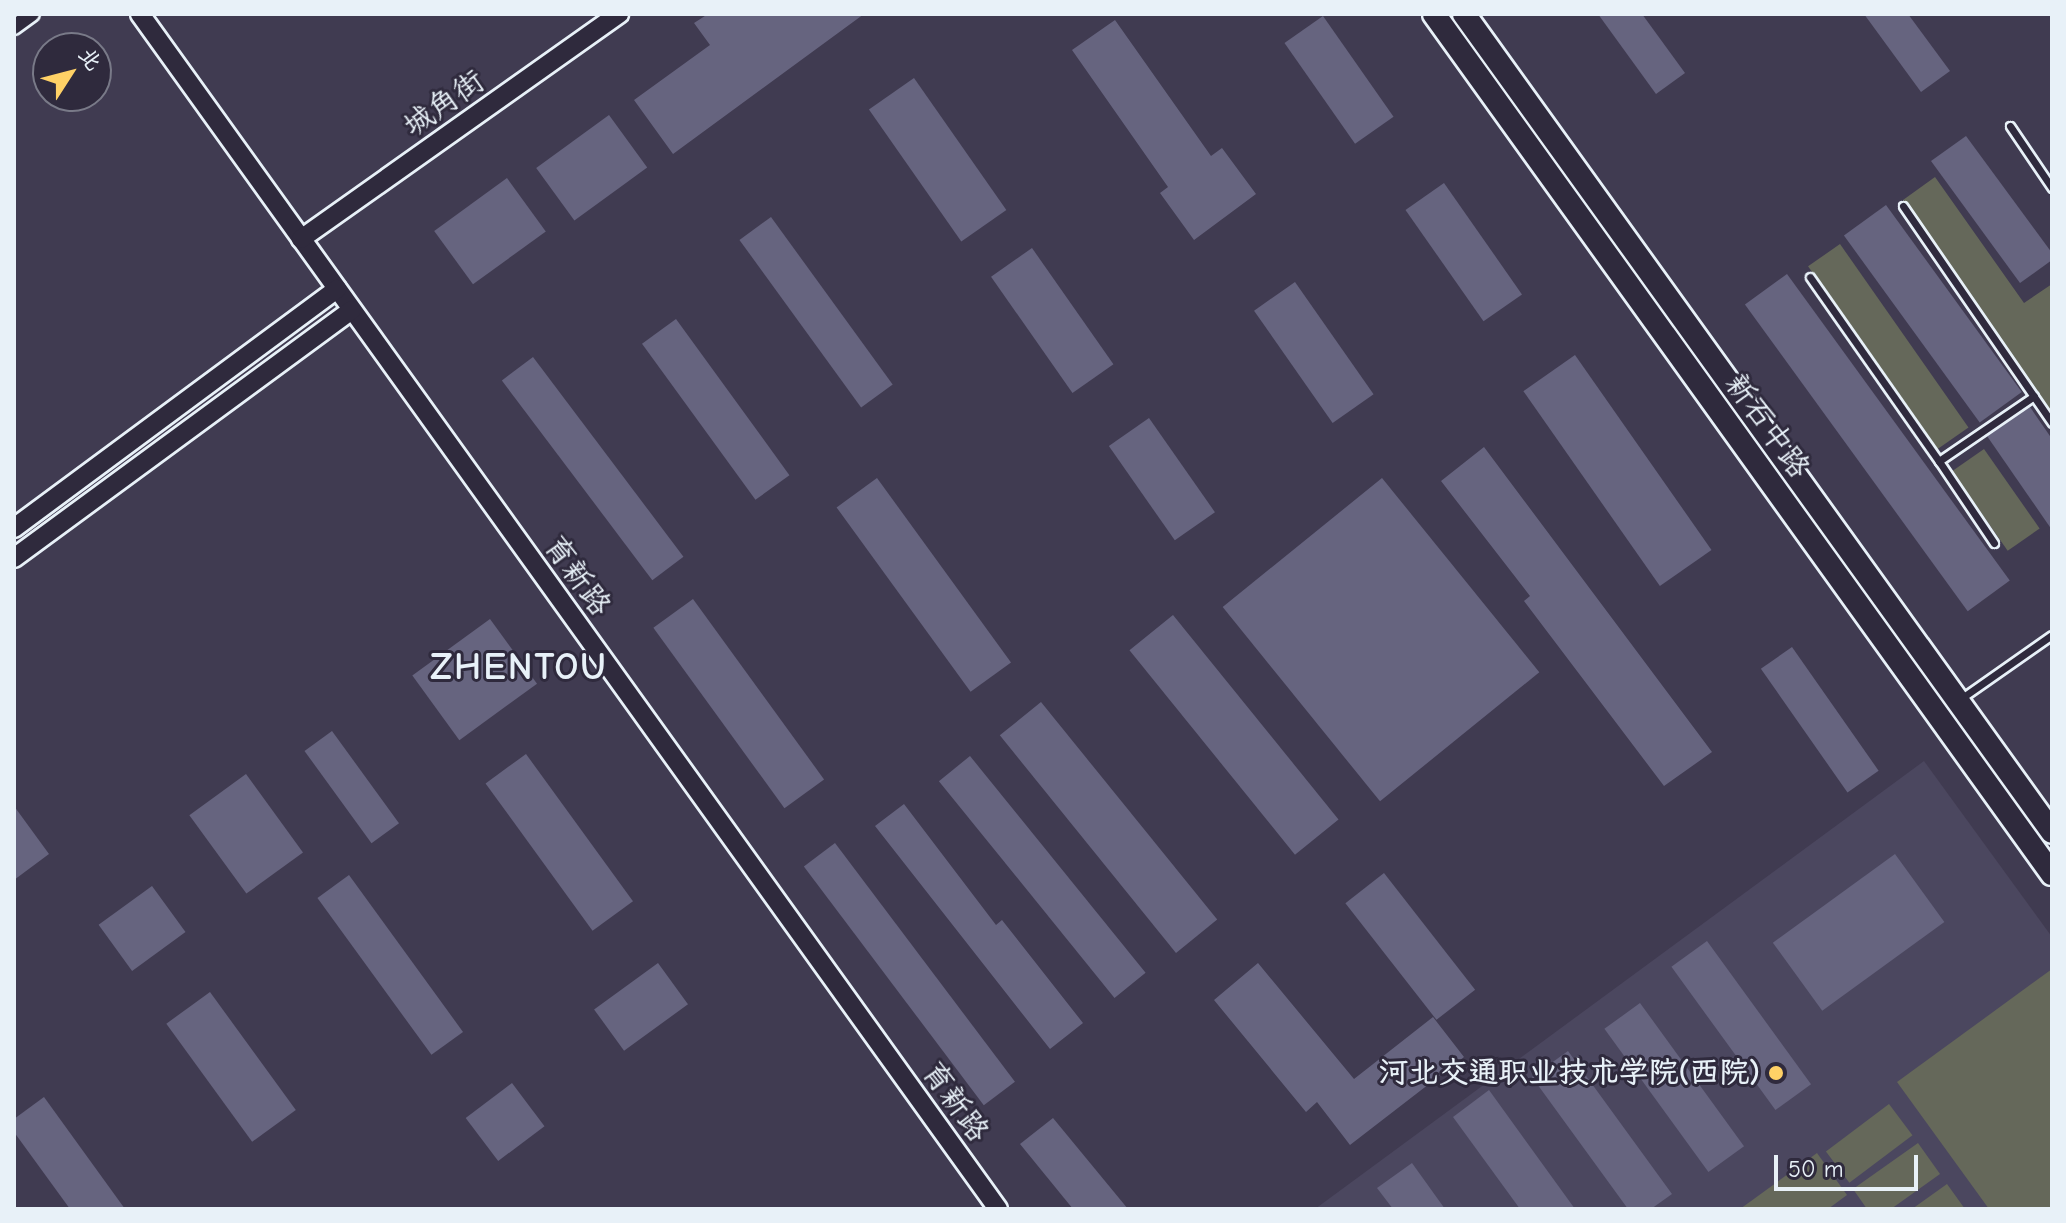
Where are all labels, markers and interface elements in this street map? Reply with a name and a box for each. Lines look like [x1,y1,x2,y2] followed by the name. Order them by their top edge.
[32,32,112,112] north arrow
[73,43,107,76] text: 北
[397,63,491,145] street label: 城角街
[1717,367,1817,485] street label: 新石中路
[536,529,618,623] street label: 育新路
[430,645,608,691] district label: ZHENTOU
[914,1055,996,1149] street label: 育新路
[1379,1055,1760,1091] place label: 河北交通职业技术学院(西院)
[1767,1064,1785,1082] marker: 河北交通职业技术学院(西院)
[1778,1139,1922,1189] scale bar
[1788,1155,1844,1183] text: 50 m

